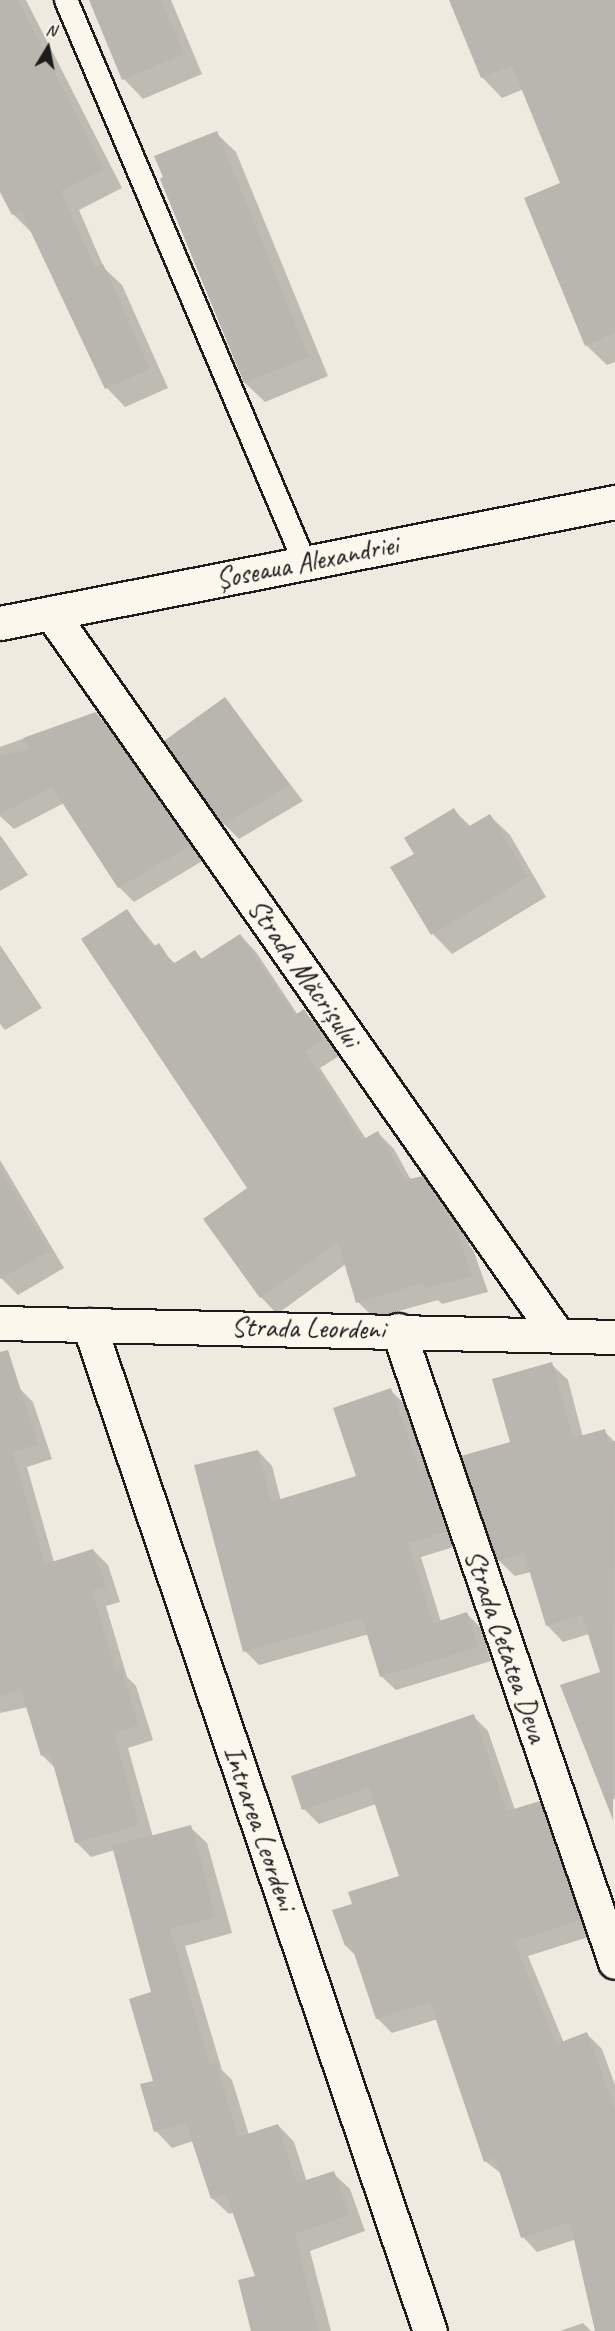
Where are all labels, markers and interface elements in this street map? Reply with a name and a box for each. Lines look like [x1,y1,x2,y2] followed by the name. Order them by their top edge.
[18,18,78,78] north arrow
[45,20,58,41] text: N
[214,528,400,596] street label: Șoseaua Alexandriei
[241,893,367,1053] street label: Strada Măcrișului
[231,1310,385,1346] street label: Strada Leordeni
[457,1546,555,1746] street label: Strada Cetatea Deva
[216,1741,304,1915] street label: Intrarea Leordeni

